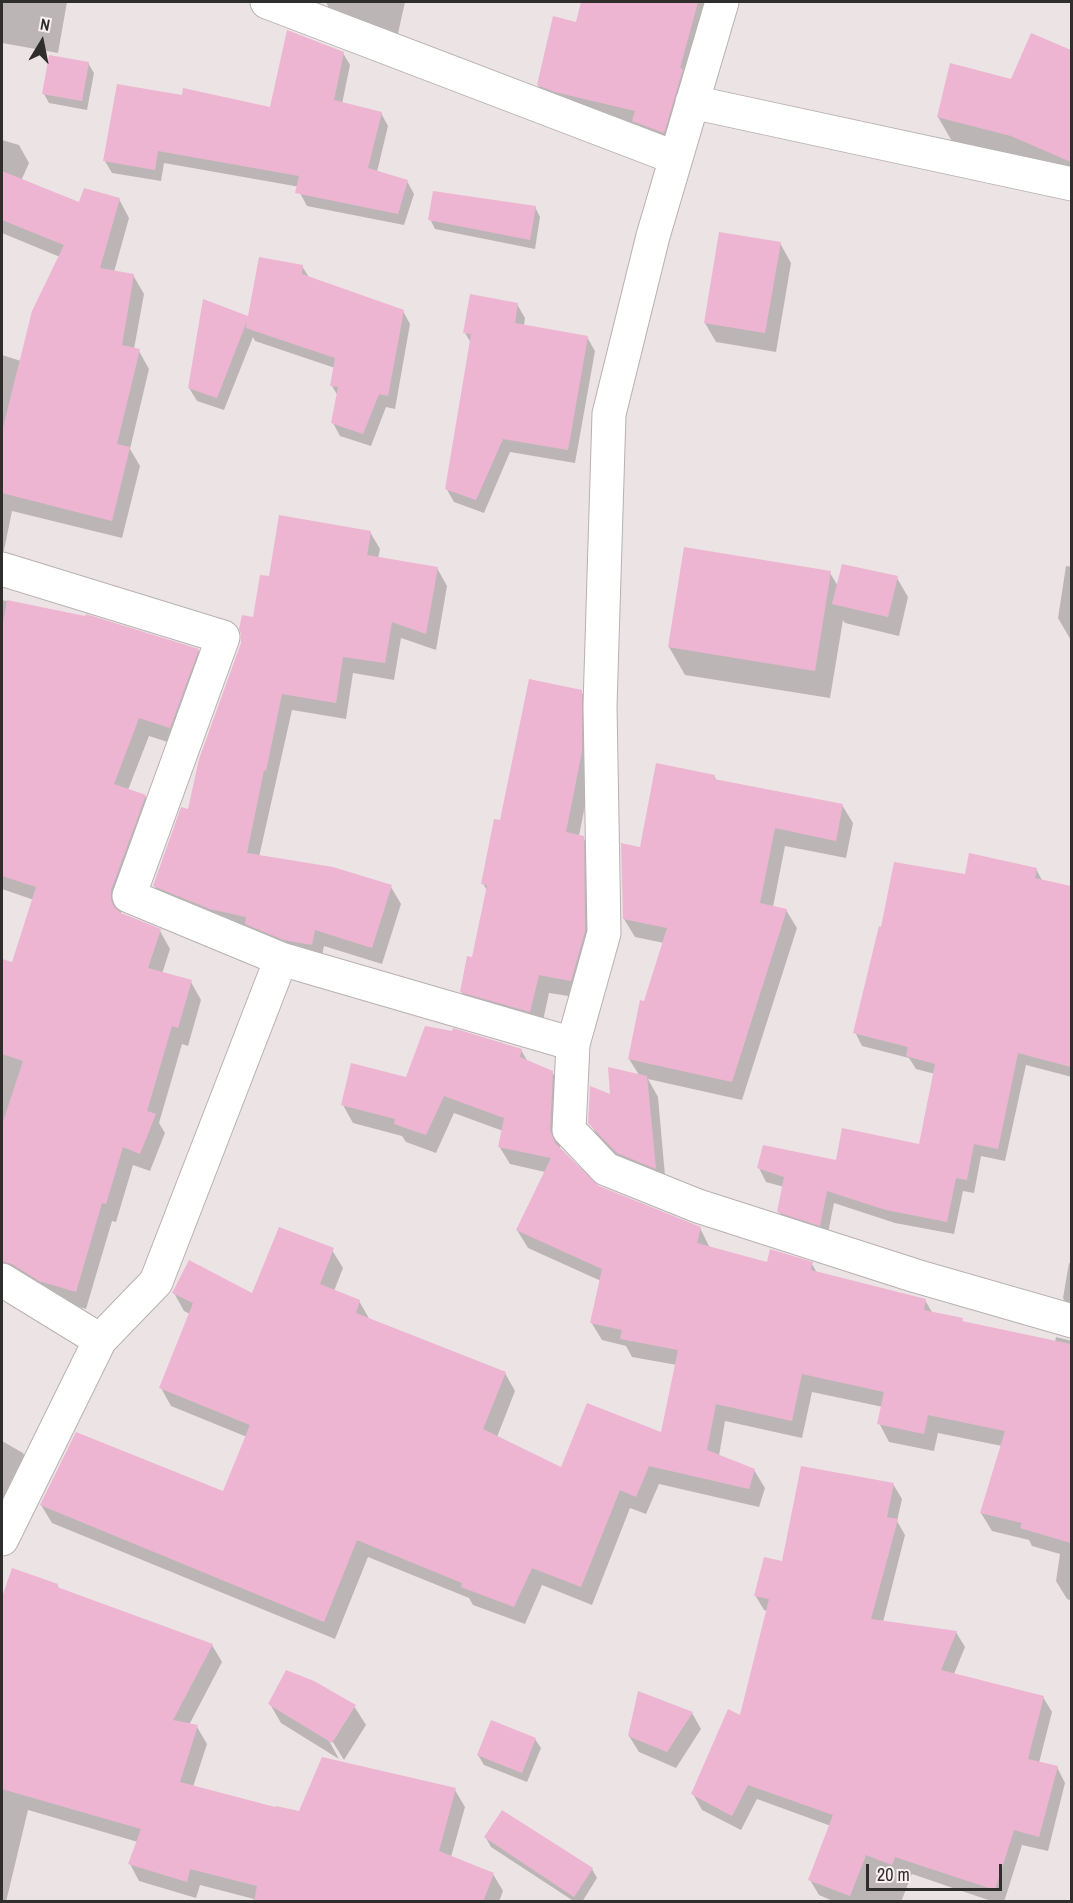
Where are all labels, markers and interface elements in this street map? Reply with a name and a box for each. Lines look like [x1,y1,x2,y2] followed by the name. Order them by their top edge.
[12,12,72,72] north arrow
[39,13,52,36] text: N
[869,1852,1006,1890] scale bar
[877,1862,910,1887] text: 20 m

